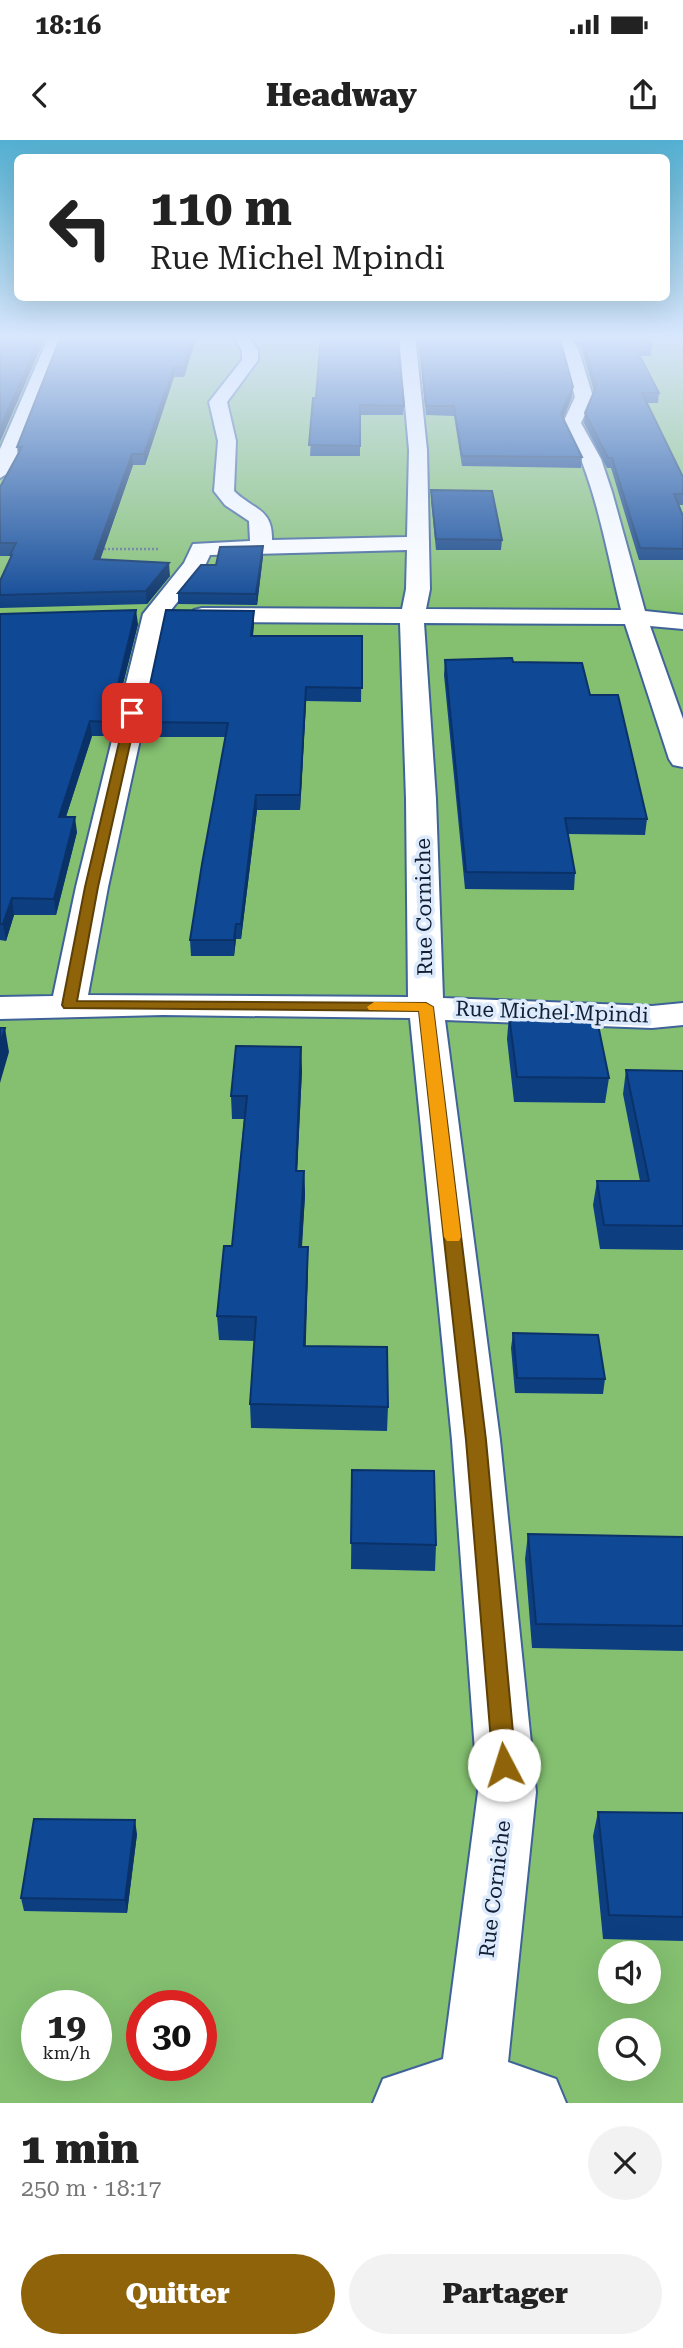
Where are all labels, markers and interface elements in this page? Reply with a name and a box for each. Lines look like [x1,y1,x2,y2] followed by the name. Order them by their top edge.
[35,10,101,40] text: 18:16
[21,76,59,114] icon: back
[266,76,417,114] text: Headway
[624,76,662,114] icon: share
[150,180,292,237] text: 110 m
[35,182,126,273] icon: left
[150,239,445,277] text: Rue Michel Mpindi
[102,683,162,743] pin
[113,694,151,732] icon: arrive
[411,838,437,976] street label: Rue Corniche
[455,997,649,1027] street label: Rue Michel Mpindi
[467,1728,541,1802] position arrow
[475,1819,515,1959] street label: Rue Corniche
[598,1941,661,2081] map controls
[598,1941,661,2004] button: sound
[126,1990,217,2081] speed limit sign: 30
[47,2006,86,2047] text: 19
[598,2018,661,2081] button: search
[42,2042,91,2063] text: km/h
[21,2124,139,2173] text: 1 min
[588,2126,662,2200] button: close
[21,2175,161,2202] text: 250 m · 18:17
[21,2254,335,2334] button: Quitter
[349,2254,662,2334] button: Partager

